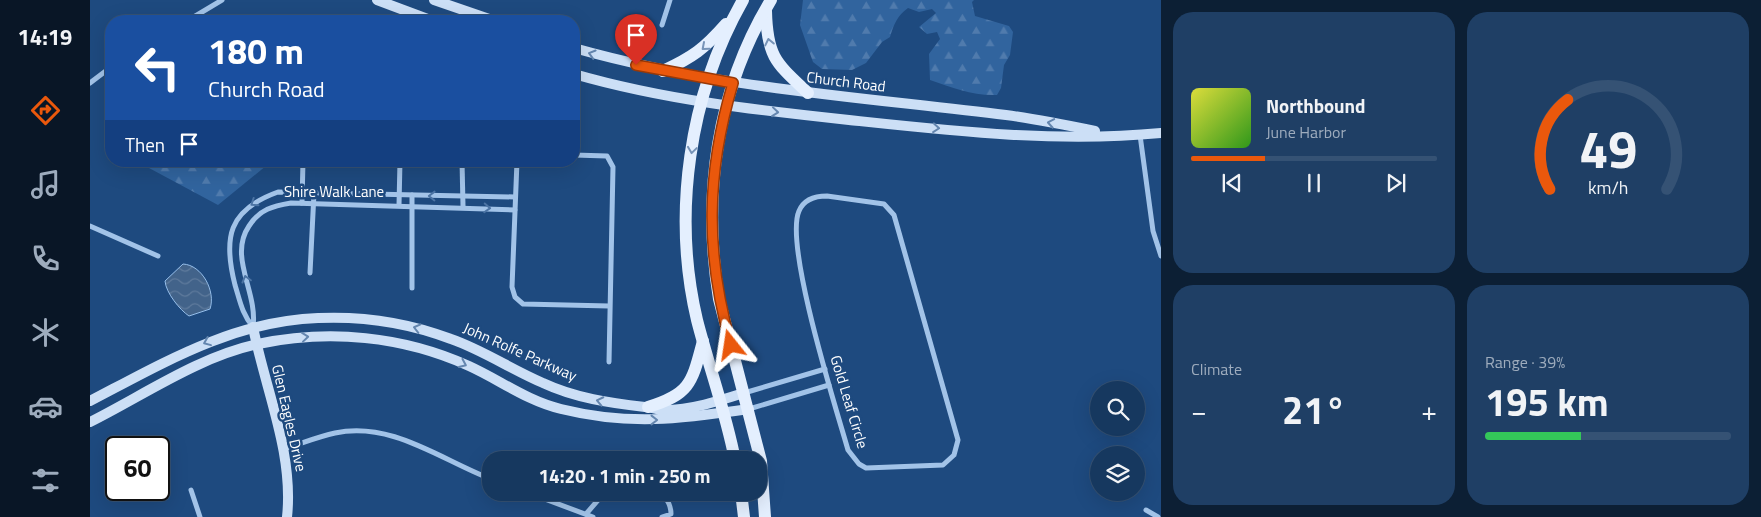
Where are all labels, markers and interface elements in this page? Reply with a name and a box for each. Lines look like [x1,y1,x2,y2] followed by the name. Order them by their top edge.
[615,14,657,65] pin
[18,20,72,54] text: 14:19
[622,21,650,49] icon: arrive
[208,24,304,78] text: 180 m
[125,35,190,100] icon: left
[764,37,775,46] one-way arrow
[701,41,710,50] one-way arrow
[589,49,597,59] one-way arrow
[805,65,887,98] street label: Church Road
[208,72,325,106] text: Church Road
[1266,91,1366,120] text: Northbound
[28,93,63,128] icon: directions
[771,106,779,117] one-way arrow
[1579,109,1637,188] text: 49
[1047,118,1055,128] one-way arrow
[1266,120,1346,144] text: June Harbor
[933,123,941,134] one-way arrow
[125,130,165,159] text: Then
[175,130,203,158] icon: arrive
[687,145,697,154] one-way arrow
[28,167,63,202] icon: music
[1218,169,1246,197] icon: previous
[1300,169,1328,197] icon: pause
[1382,169,1410,197] icon: next
[1588,174,1628,201] text: km/h
[284,180,384,203] street label: Shire Walk Lane
[427,190,435,201] one-way arrow
[251,197,260,206] one-way arrow
[483,202,491,213] one-way arrow
[28,241,63,276] icon: phone
[242,276,252,284] one-way arrow
[28,315,63,350] icon: climate
[460,316,581,387] street label: John Rolfe Parkway
[704,318,756,370] position arrow
[413,324,421,334] one-way arrow
[301,332,309,343] one-way arrow
[203,335,212,346] one-way arrow
[1485,350,1565,374] text: Range · 39%
[824,352,875,451] street label: Gold Leaf Circle
[458,357,467,368] one-way arrow
[1191,357,1242,381] text: Climate
[266,362,313,474] street label: Glen Eagles Drive
[1485,373,1609,431] text: 195 km
[1090,381,1145,501] map controls
[1090,381,1145,436] button: search
[1282,381,1346,439] text: 21°
[28,389,63,424] icon: car
[1191,389,1207,432] text: −
[1421,389,1437,432] text: +
[595,396,604,407] one-way arrow
[650,415,658,426] one-way arrow
[105,436,170,501] speed limit sign: 60
[1090,446,1145,501] button: layers
[538,461,711,490] text: 14:20 · 1 min · 250 m
[28,463,63,498] icon: filters

